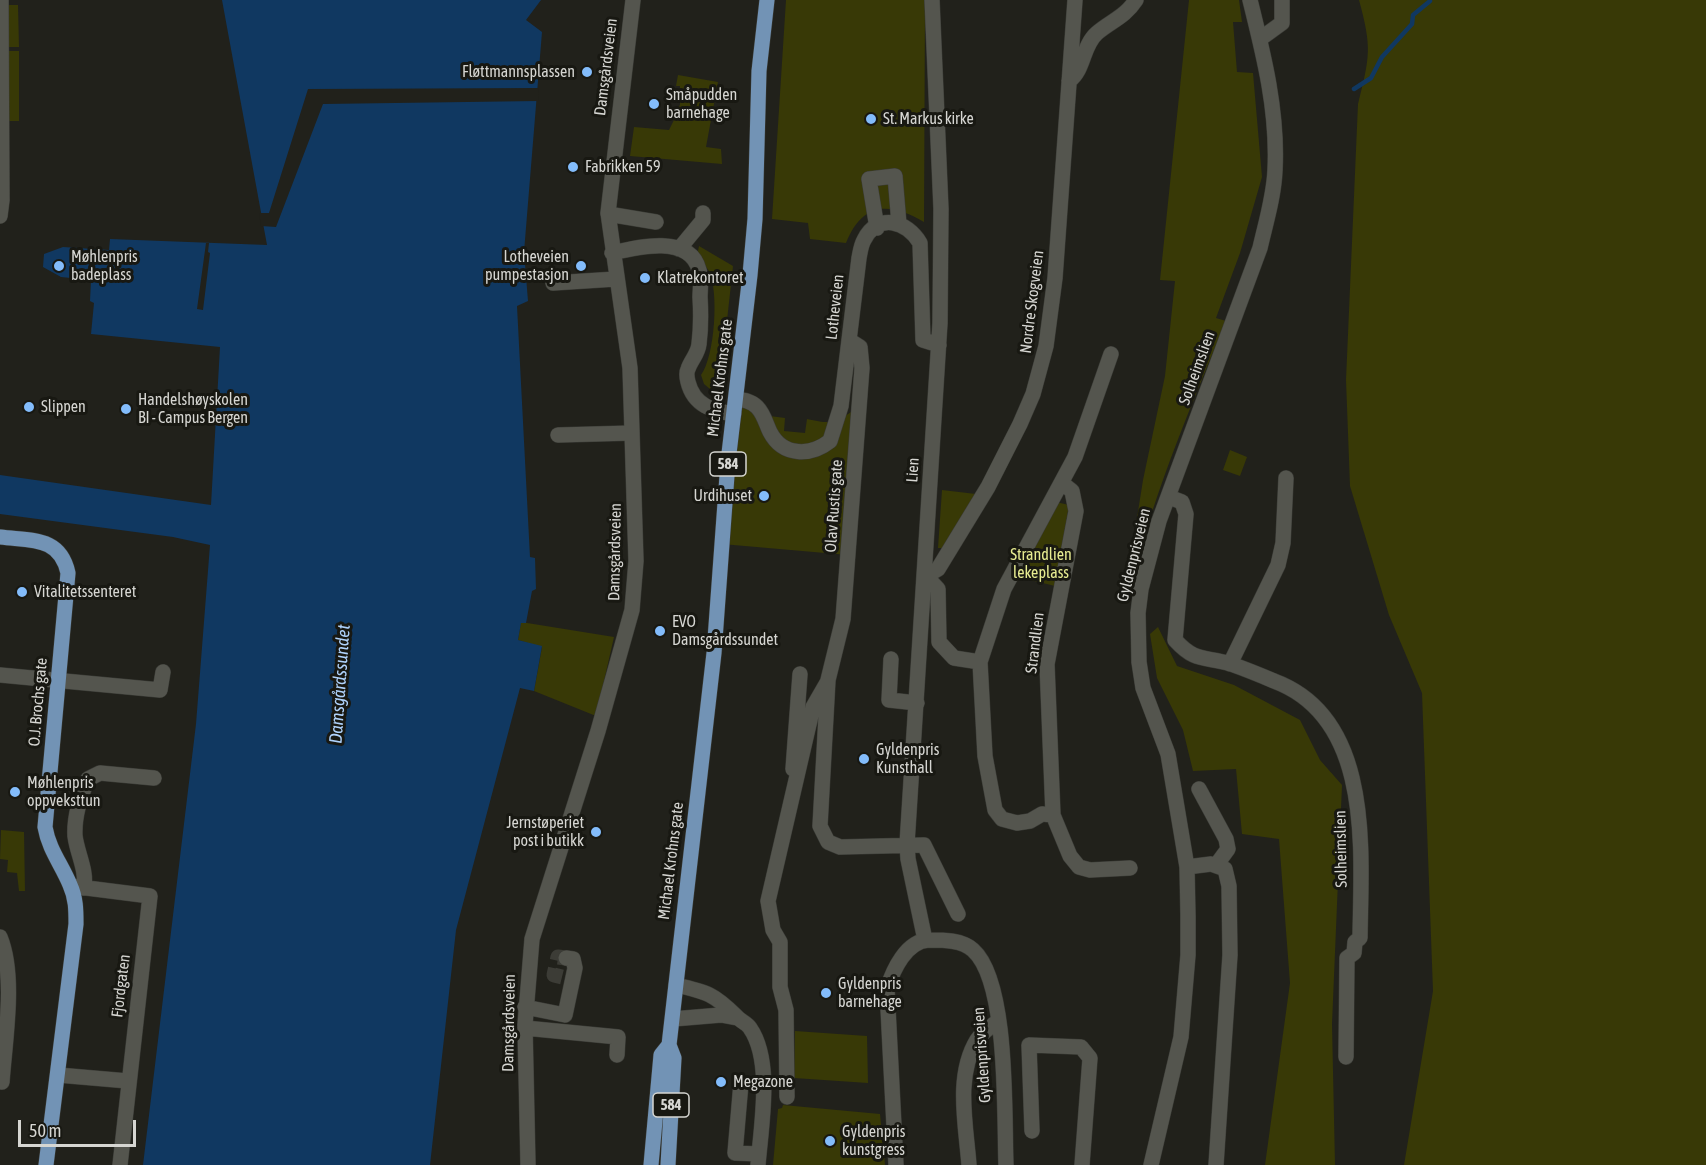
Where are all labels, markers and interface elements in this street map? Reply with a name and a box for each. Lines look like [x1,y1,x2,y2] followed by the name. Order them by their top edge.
[591,17,621,117] street label: Damsgårdsveien
[462,62,575,82] place label: Fløttmannsplassen
[580,65,594,79] marker: Fløttmannsplassen
[666,85,737,123] place label: Småpudden barnehage
[647,97,661,111] marker: Småpudden barnehage
[883,109,974,129] place label: St. Markus kirke
[864,112,878,126] marker: St. Markus kirke
[585,157,661,177] place label: Fabrikken 59
[566,160,580,174] marker: Fabrikken 59
[71,247,138,285] place label: Møhlenpris badeplass
[485,247,569,285] place label: Lotheveien pumpestasjon
[1016,249,1048,355] street label: Nordre Skogveien
[52,259,66,273] marker: Møhlenpris badeplass
[574,259,588,273] marker: Lotheveien pumpestasjon
[657,268,744,288] place label: Klatrekontoret
[638,271,652,285] marker: Klatrekontoret
[822,273,848,341] street label: Lotheveien
[703,318,737,438] street label: Michael Krohns gate
[1175,328,1219,408] street label: Solheimslien
[138,390,248,428] place label: Handelshøyskolen BI - Campus Bergen
[41,397,86,417] place label: Slippen
[22,400,36,414] marker: Slippen
[119,402,133,416] marker: Handelshøyskolen BI - Campus Bergen
[710,452,746,476] road number: 584
[903,457,923,483] street label: Lien
[821,459,847,553] street label: Olav Rustis gate
[694,486,752,506] place label: Urdihuset
[757,489,771,503] marker: Urdihuset
[605,503,625,601] street label: Damsgårdsveien
[1113,506,1155,604] street label: Gyldenprisveien
[1010,545,1072,583] park label: Strandlien lekeplass
[34,582,136,602] place label: Vitalitetssenteret
[15,585,29,599] marker: Vitalitetssenteret
[1022,611,1048,675] street label: Strandlien
[672,612,778,650] place label: EVO Damsgårdssundet
[325,624,355,744] water label: Damsgårdssundet
[653,624,667,638] marker: EVO Damsgårdssundet
[25,657,51,747] street label: O.J. Brochs gate
[876,740,939,778] place label: Gyldenpris Kunsthall
[857,752,871,766] marker: Gyldenpris Kunsthall
[27,773,101,811] place label: Møhlenpris oppveksttun
[8,785,22,799] marker: Møhlenpris oppveksttun
[654,801,688,921] street label: Michael Krohns gate
[1331,810,1351,888] street label: Solheimslien
[506,813,584,851] place label: Jernstøperiet post i butikk
[589,825,603,839] marker: Jernstøperiet post i butikk
[108,953,134,1019] street label: Fjordgaten
[499,974,519,1072] street label: Damsgårdsveien
[838,974,902,1012] place label: Gyldenpris barnehage
[819,986,833,1000] marker: Gyldenpris barnehage
[969,1007,995,1103] street label: Gyldenprisveien
[733,1072,793,1092] place label: Megazone
[714,1075,728,1089] marker: Megazone
[653,1093,689,1117] road number: 584
[21,1108,140,1146] scale bar
[29,1120,61,1141] text: 50 m
[842,1122,905,1160] place label: Gyldenpris kunstgress
[823,1134,837,1148] marker: Gyldenpris kunstgress

